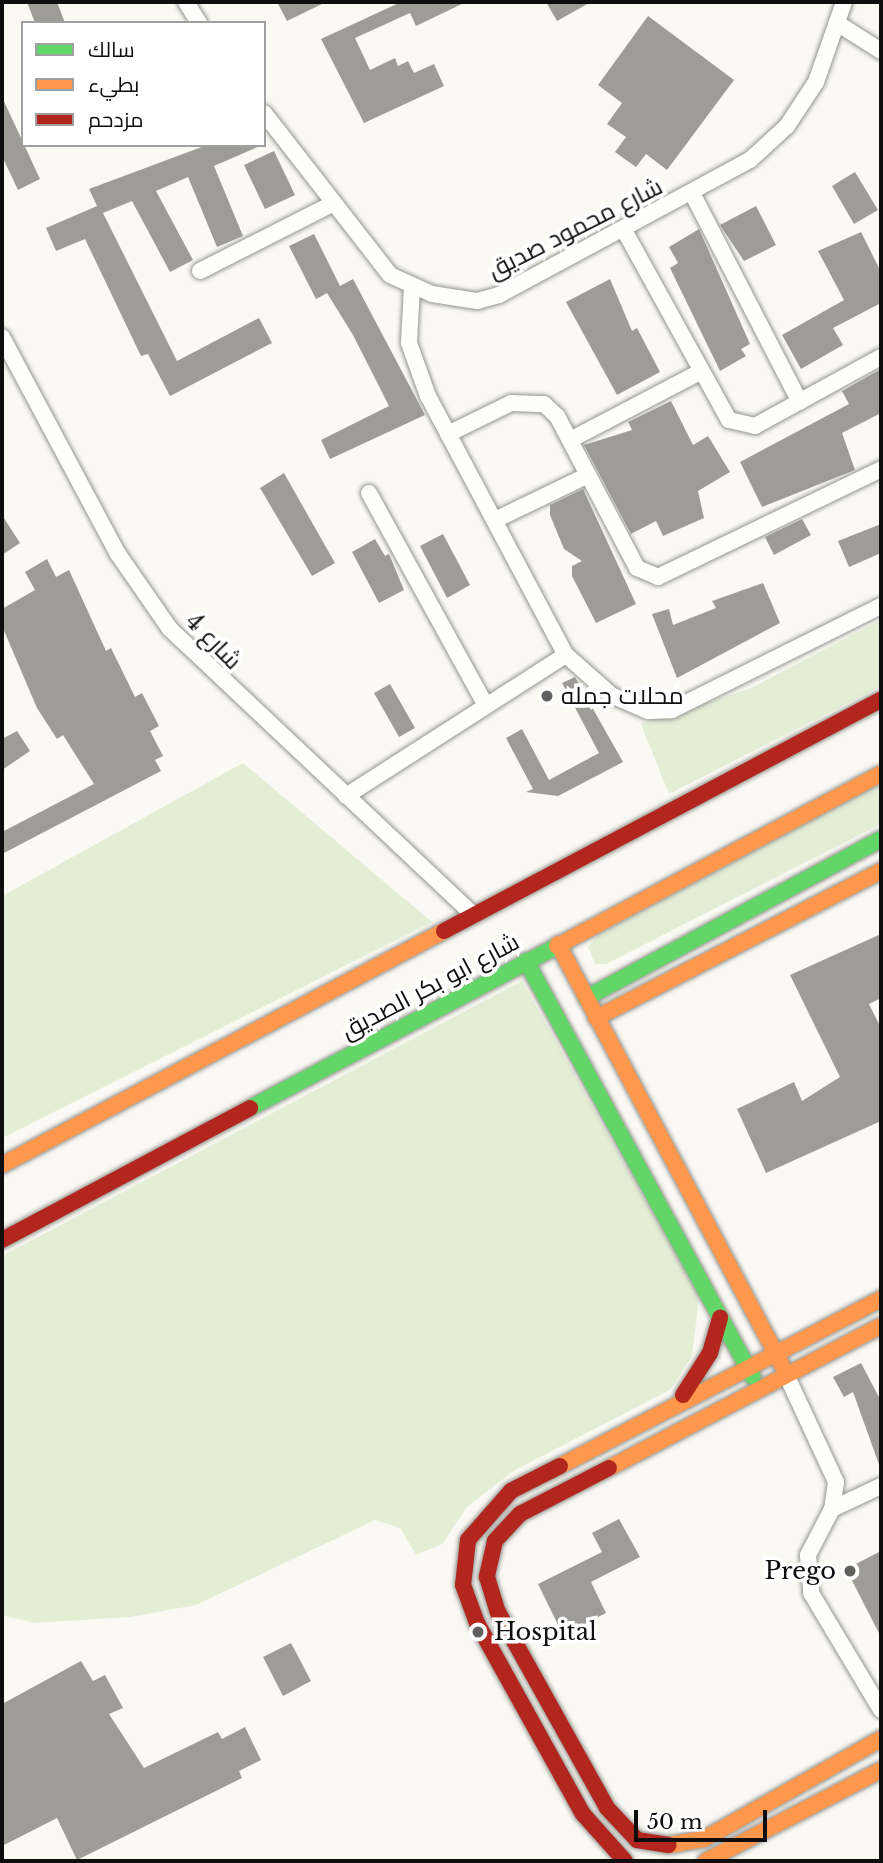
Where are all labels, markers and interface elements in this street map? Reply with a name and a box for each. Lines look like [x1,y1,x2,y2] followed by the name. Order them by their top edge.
[21,21,266,147] legend
[88,37,135,63] text: سالك
[88,72,139,98] text: بطيء
[88,107,143,133] text: مزدحم
[483,172,667,284] street label: شارع محمود صديق
[180,607,248,675] street label: شارع 4
[561,682,684,710] place label: محلات جمله
[539,688,555,704] marker: محلات جمله
[336,927,524,1045] street label: شارع ابو بكر الصديق
[765,1557,836,1585] place label: Prego
[842,1563,858,1579] marker: Prego
[494,1618,597,1646] place label: Hospital
[468,1622,488,1642] marker: Hospital
[638,1797,771,1841] scale bar
[647,1809,702,1835] text: 50 m

